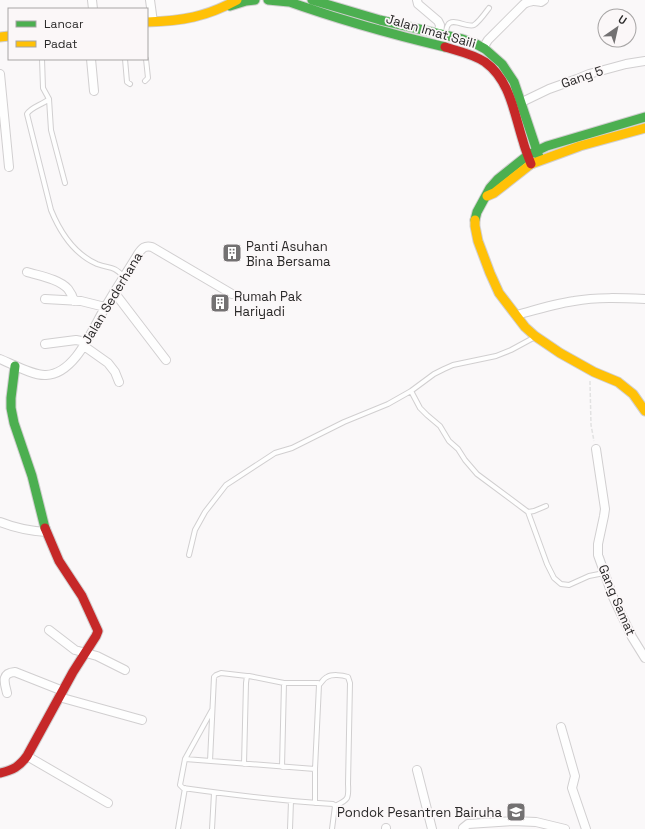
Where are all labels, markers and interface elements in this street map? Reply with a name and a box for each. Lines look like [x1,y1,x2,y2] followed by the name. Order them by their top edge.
[8,8,148,60] legend
[597,8,637,48] north arrow
[384,10,478,52] street label: Jalan Imat Saili
[616,12,630,28] text: U
[44,16,84,32] text: Lancar
[44,36,78,52] text: Padat
[559,62,606,92] street label: Gang 5
[246,238,331,270] place label: Panti Asuhan Bina Bersama
[221,242,243,264] building icon: Panti Asuhan Bina Bersama
[78,248,146,347] street label: Jalan Sederhana
[234,288,302,320] place label: Rumah Pak Hariyadi
[209,292,231,314] building icon: Rumah Pak Hariyadi
[594,562,640,638] street label: Gang Samat
[505,801,527,823] school or university icon: Pondok Pesantren Bairuha
[337,804,503,821] place label: Pondok Pesantren Bairuha

